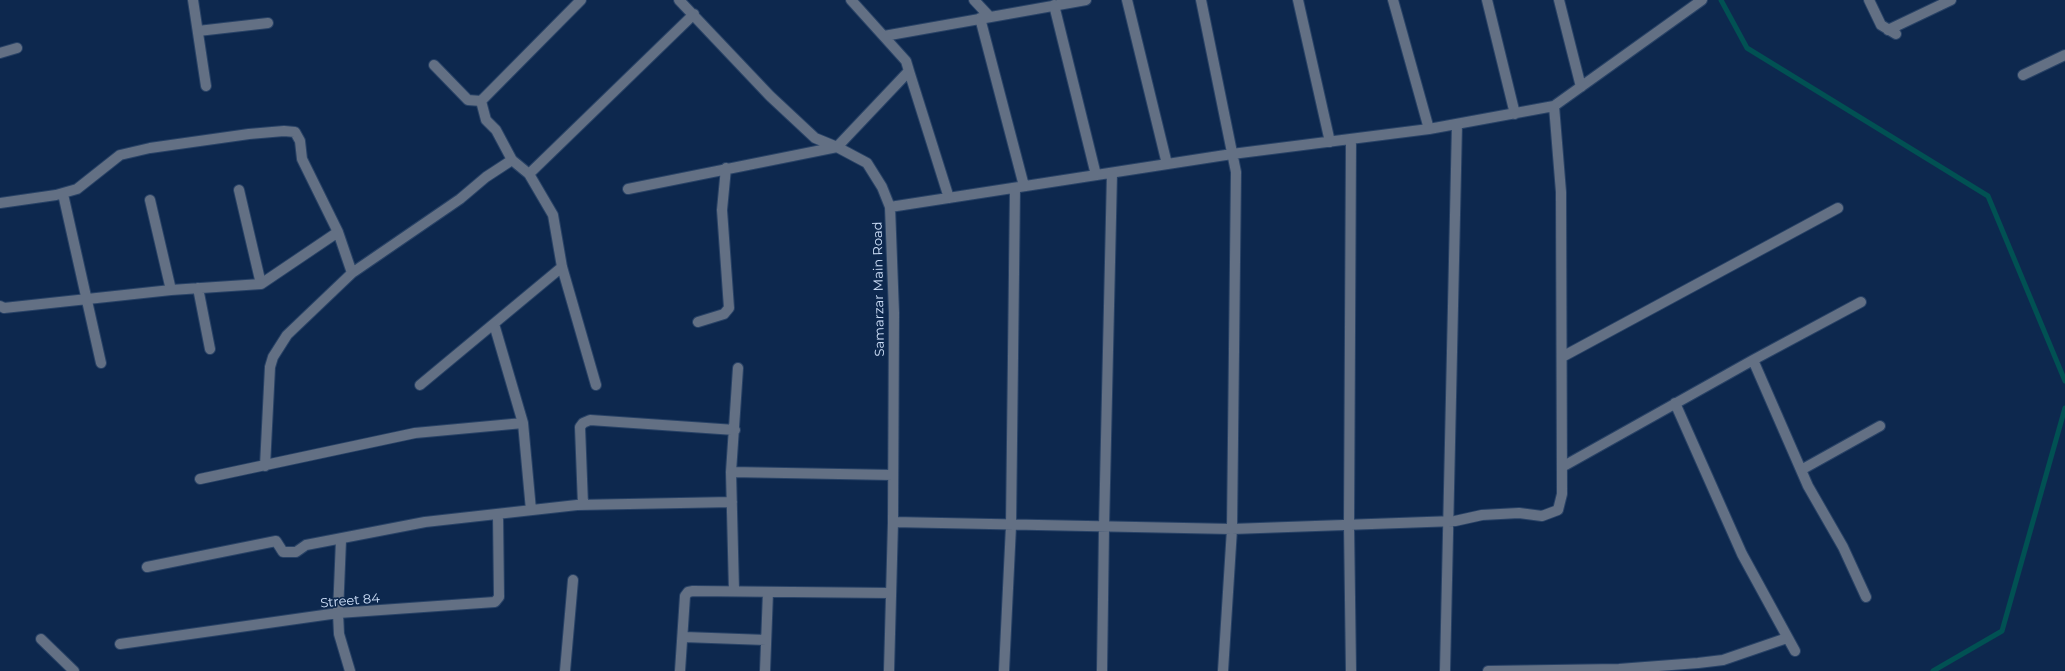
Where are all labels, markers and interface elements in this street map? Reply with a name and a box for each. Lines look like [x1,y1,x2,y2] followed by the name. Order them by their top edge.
[870,221,888,357] street label: Samarzar Main Road
[320,591,380,611] street label: Street 84

